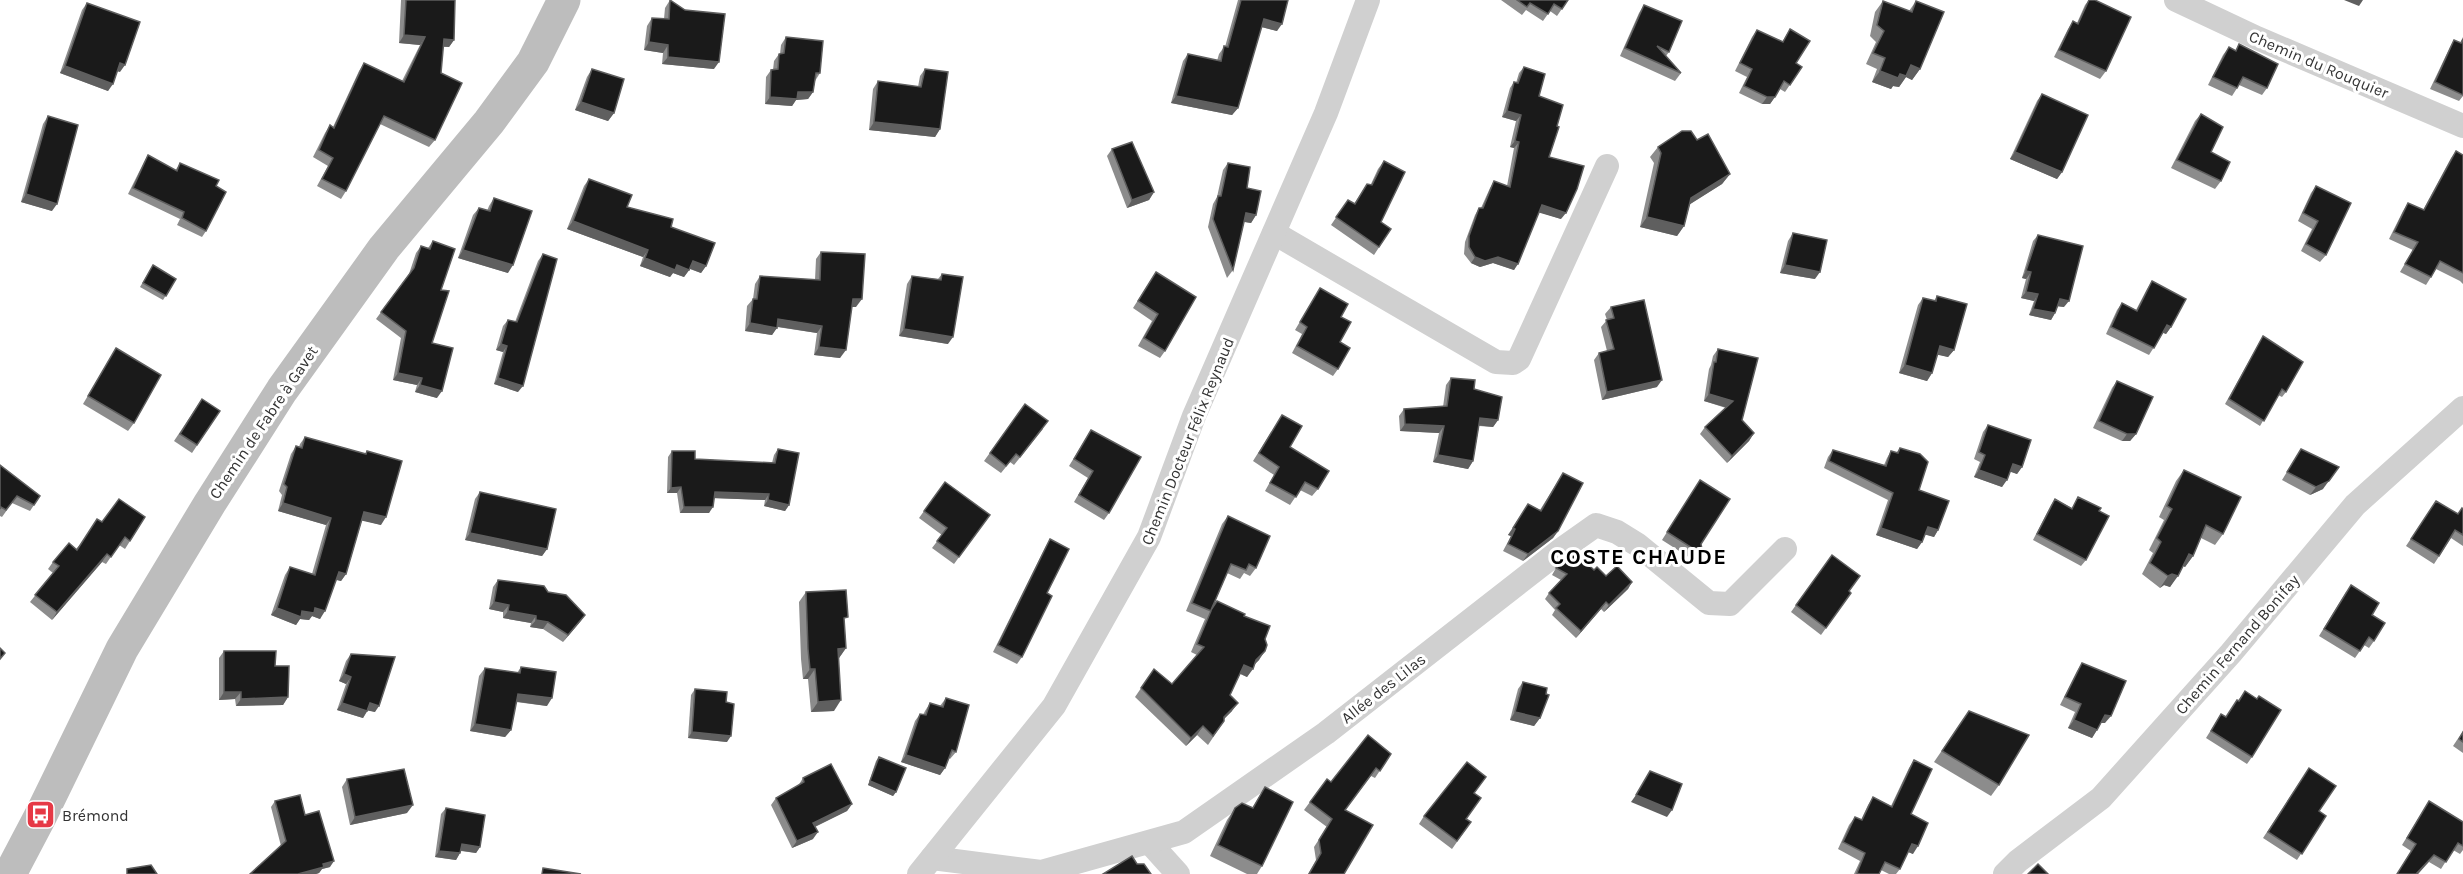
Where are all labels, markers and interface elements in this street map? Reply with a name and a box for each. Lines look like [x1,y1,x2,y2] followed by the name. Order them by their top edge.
[2246,26,2392,103] street label: Chemin du Rouquier
[1137,335,1238,548] street label: Chemin Docteur Félix Reynaud
[205,342,322,502] street label: Chemin de Fabre à Gavet
[1550,544,1728,570] district label: COSTE CHAUDE
[2171,570,2304,718] street label: Chemin Fernand Bonifay
[1337,649,1429,727] street label: Allée des Lilas
[25,799,57,831] bus stop icon: Brémond
[62,806,129,825] place label: Brémond

